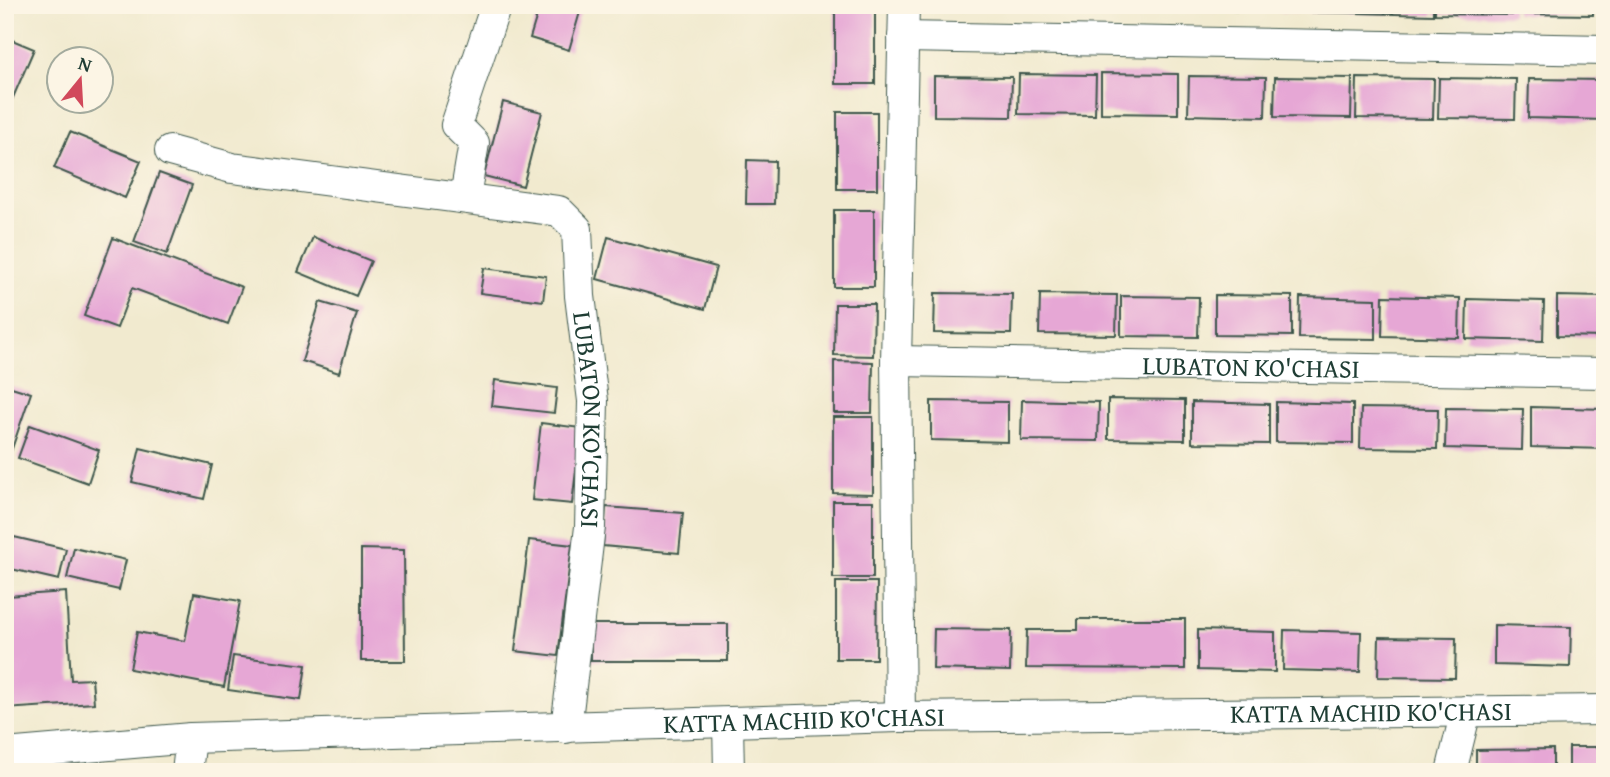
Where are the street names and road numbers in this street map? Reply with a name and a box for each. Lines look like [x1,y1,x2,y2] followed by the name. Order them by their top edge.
[563,309,613,529] street label: LUBATON KO'CHASI
[1142,345,1360,388] street label: LUBATON KO'CHASI
[1230,691,1512,733] street label: KATTA MACHID KO'CHASI
[663,697,945,743] street label: KATTA MACHID KO'CHASI

